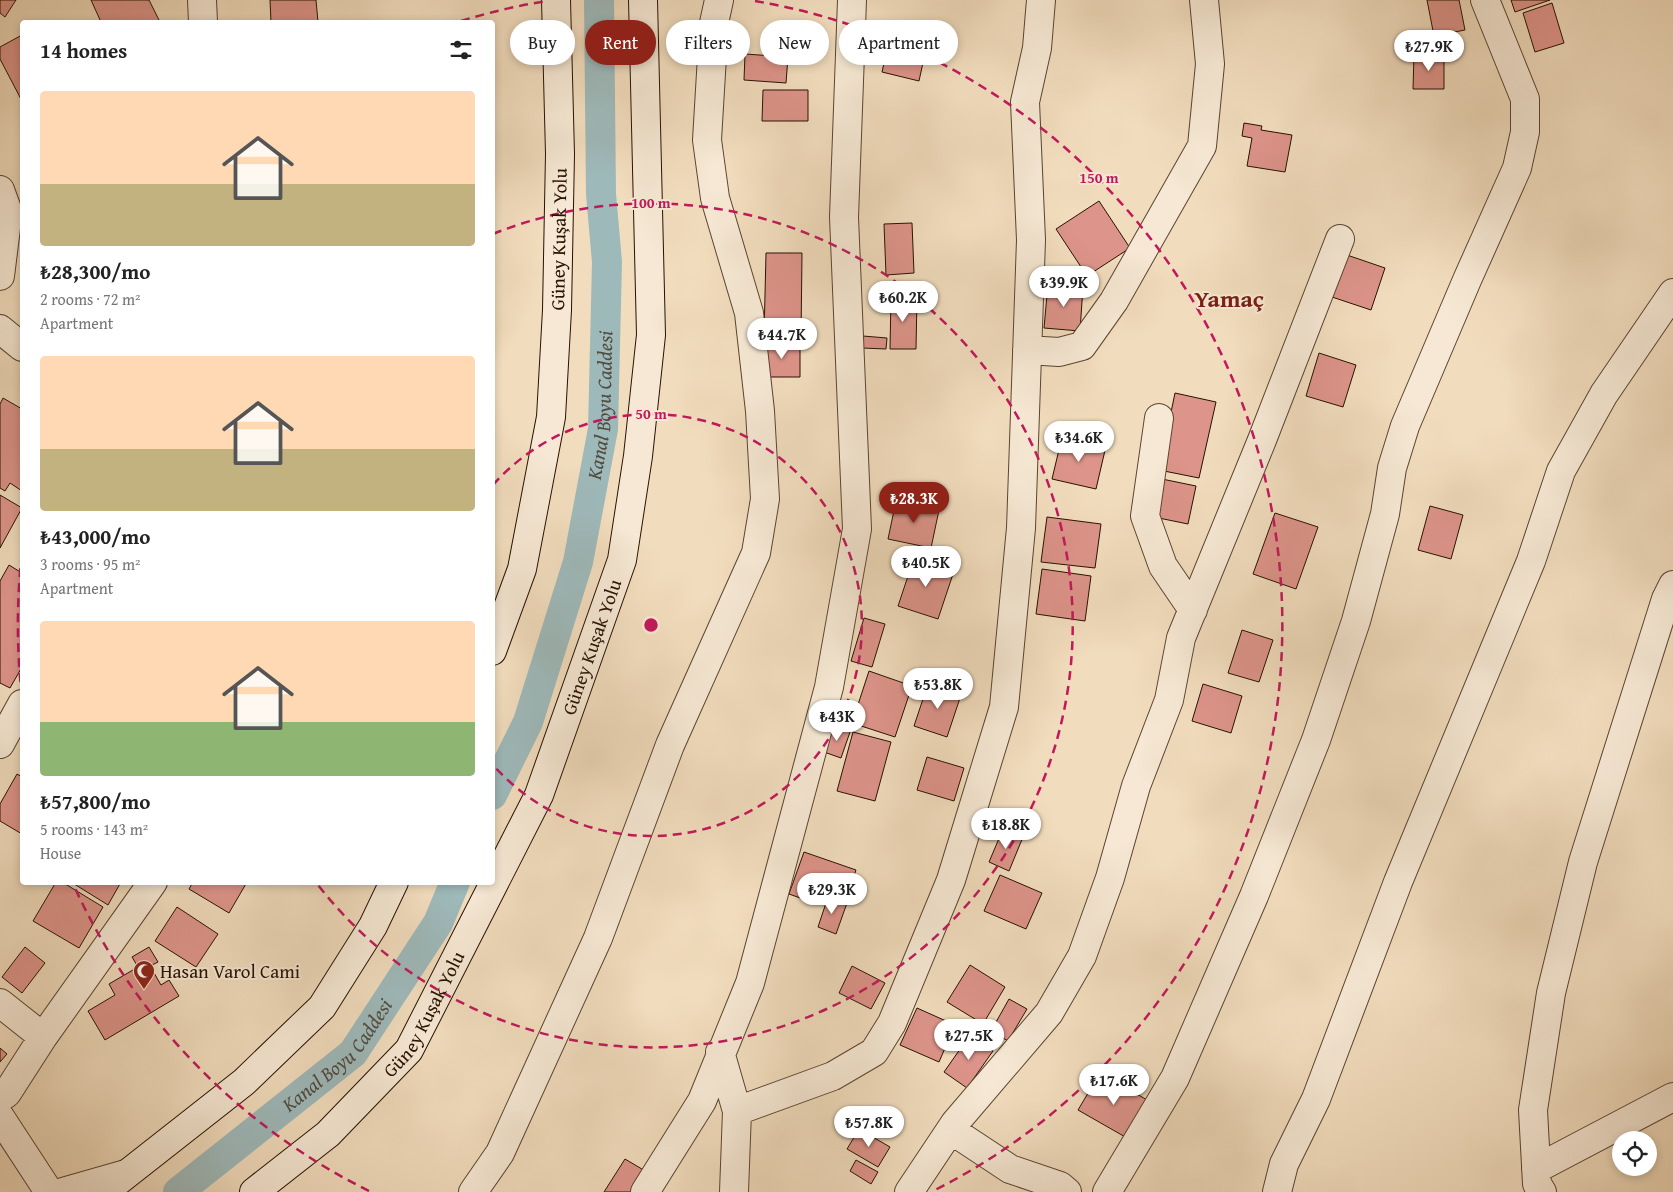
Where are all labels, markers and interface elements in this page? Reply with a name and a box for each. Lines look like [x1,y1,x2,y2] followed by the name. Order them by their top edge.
[510,20,575,65] chip: Buy
[585,20,656,65] chip: Rent
[666,20,750,65] chip: Filters
[760,20,829,65] chip: New
[839,20,958,65] chip: Apartment
[1388,30,1470,72] pin: ₺27.9K
[1405,34,1453,58] text: ₺27.9K
[40,35,127,66] text: 14 homes
[447,36,475,64] icon: filters
[213,123,303,213] icon: home
[543,167,574,311] street label: Güney Kuşak Yolu
[1079,167,1119,188] text: 150 m
[631,192,671,213] text: 100 m
[40,256,150,287] text: ₺28,300/mo
[1023,266,1105,308] pin: ₺39.9K
[1040,270,1088,294] text: ₺39.9K
[862,280,944,323] pin: ₺60.2K
[1194,281,1264,316] district label: Yamaç
[879,285,927,309] text: ₺60.2K
[40,287,140,311] text: 2 rooms · 72 m²
[40,311,113,335] text: Apartment
[741,318,823,360] pin: ₺44.7K
[758,322,806,346] text: ₺44.7K
[579,330,619,483] water label: Kanal Boyu Caddesi
[213,388,303,478] icon: home
[635,403,667,424] text: 50 m
[1038,420,1120,463] pin: ₺34.6K
[1055,425,1103,449] text: ₺34.6K
[873,482,955,524] pin: ₺28.3K
[890,486,938,510] text: ₺28.3K
[40,521,150,552] text: ₺43,000/mo
[885,546,967,588] pin: ₺40.5K
[902,550,950,574] text: ₺40.5K
[40,552,140,576] text: 3 rooms · 95 m²
[554,574,628,719] street label: Güney Kuşak Yolu
[40,576,113,600] text: Apartment
[642,616,660,634] centre of rings
[213,653,303,743] icon: home
[897,668,979,710] pin: ₺53.8K
[914,672,962,696] text: ₺53.8K
[807,700,867,742] pin: ₺43K
[820,704,854,728] text: ₺43K
[40,786,150,817] text: ₺57,800/mo
[965,808,1047,850] pin: ₺18.8K
[982,812,1030,836] text: ₺18.8K
[40,817,148,841] text: 5 rooms · 143 m²
[40,841,81,865] text: House
[791,872,873,915] pin: ₺29.3K
[808,877,856,901] text: ₺29.3K
[376,946,471,1083] street label: Güney Kuşak Yolu
[160,957,300,985] place label: Hasan Varol Cami
[132,959,156,990] mosque icon: Hasan Varol Cami
[275,993,399,1119] water label: Kanal Boyu Caddesi
[928,1018,1010,1061] pin: ₺27.5K
[945,1023,993,1047] text: ₺27.5K
[1073,1064,1155,1106] pin: ₺17.6K
[1090,1068,1138,1092] text: ₺17.6K
[828,1106,910,1148] pin: ₺57.8K
[845,1110,893,1134] text: ₺57.8K
[1612,1131,1657,1176] map controls
[1612,1131,1657,1176] button: locate

